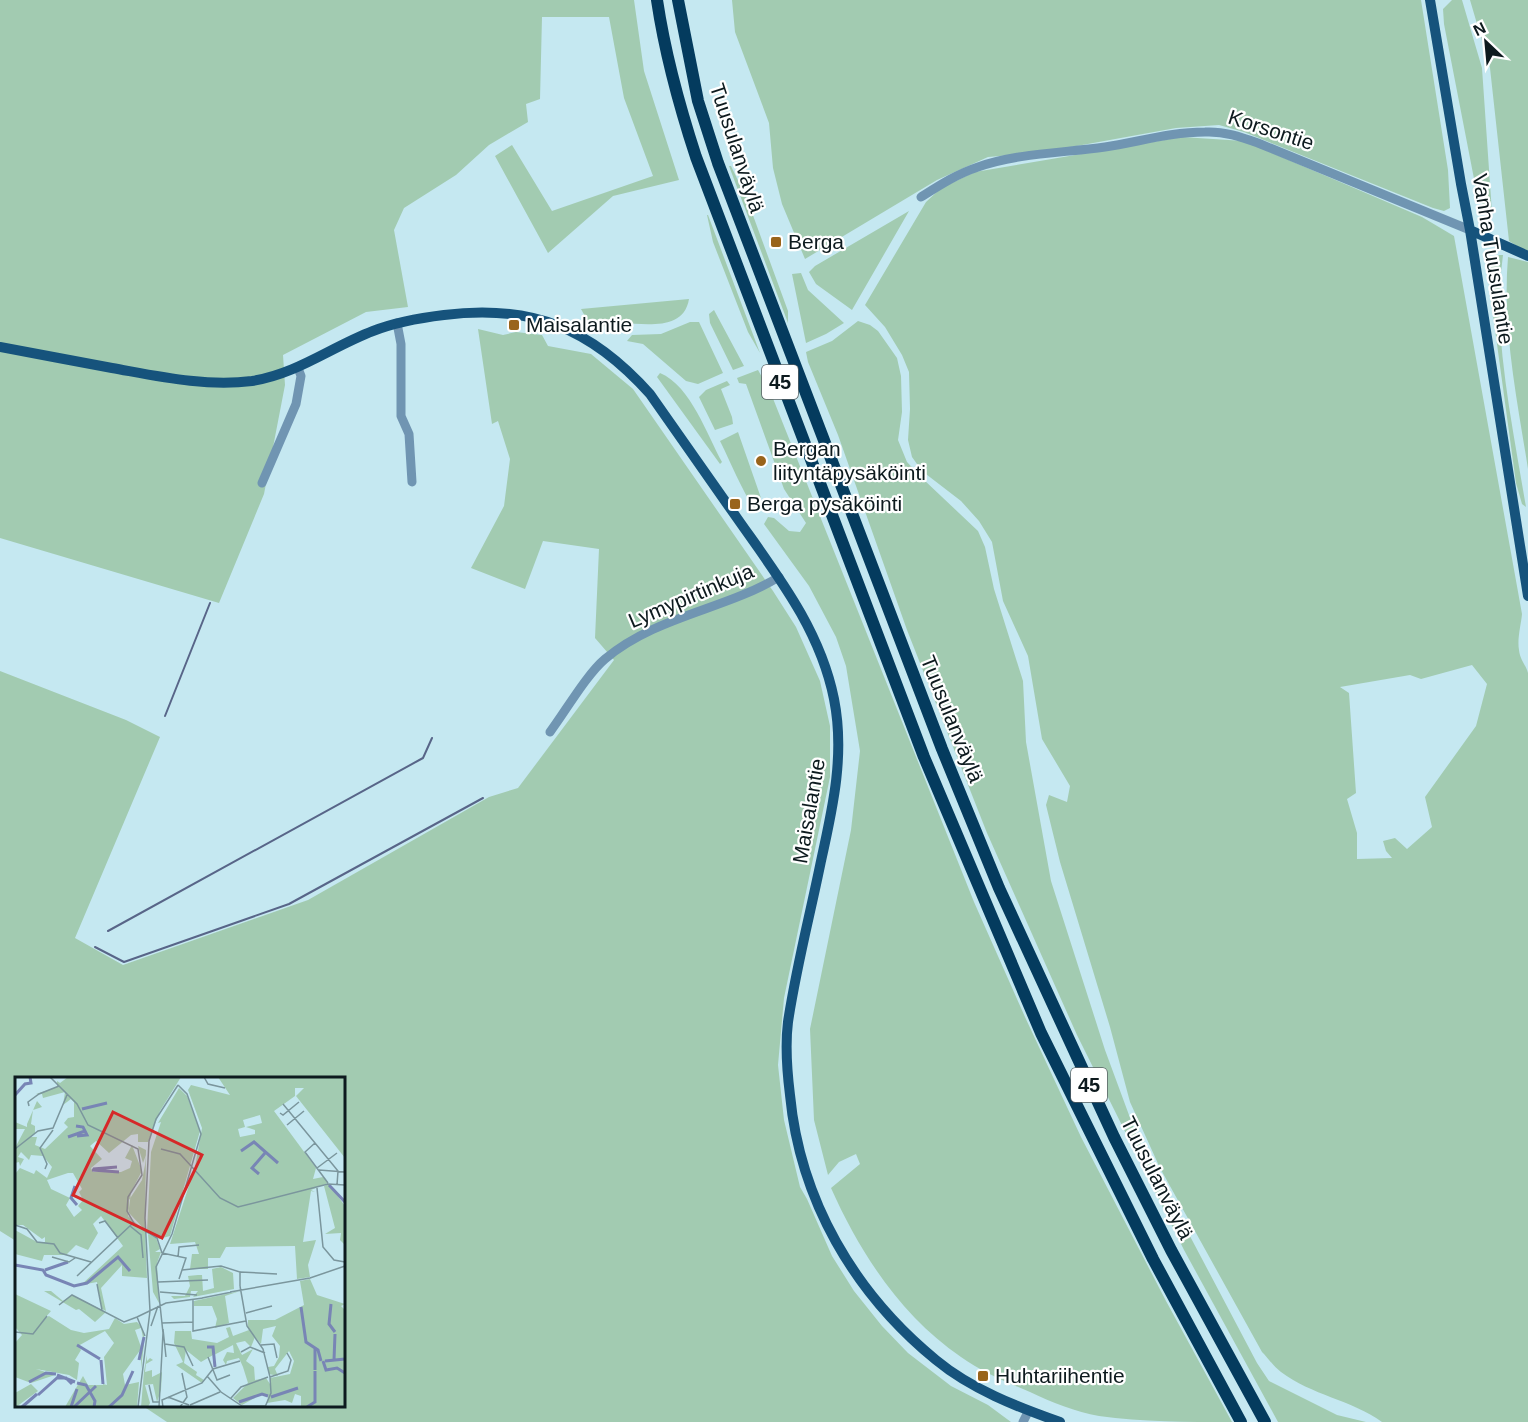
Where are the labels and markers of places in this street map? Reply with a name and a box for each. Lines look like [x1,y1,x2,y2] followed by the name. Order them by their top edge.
[788,230,844,253] place label: Berga
[769,235,783,249] marker: Berga
[526,313,632,336] place label: Maisalantie
[507,318,521,332] marker: Maisalantie
[773,437,926,484] place label: Bergan liityntäpysäköinti
[754,454,768,468] marker: Bergan liityntäpysäköinti
[747,492,902,515] place label: Berga pysäköinti
[728,497,742,511] marker: Berga pysäköinti
[995,1364,1125,1387] place label: Huhtariihentie
[976,1369,990,1383] marker: Huhtariihentie

